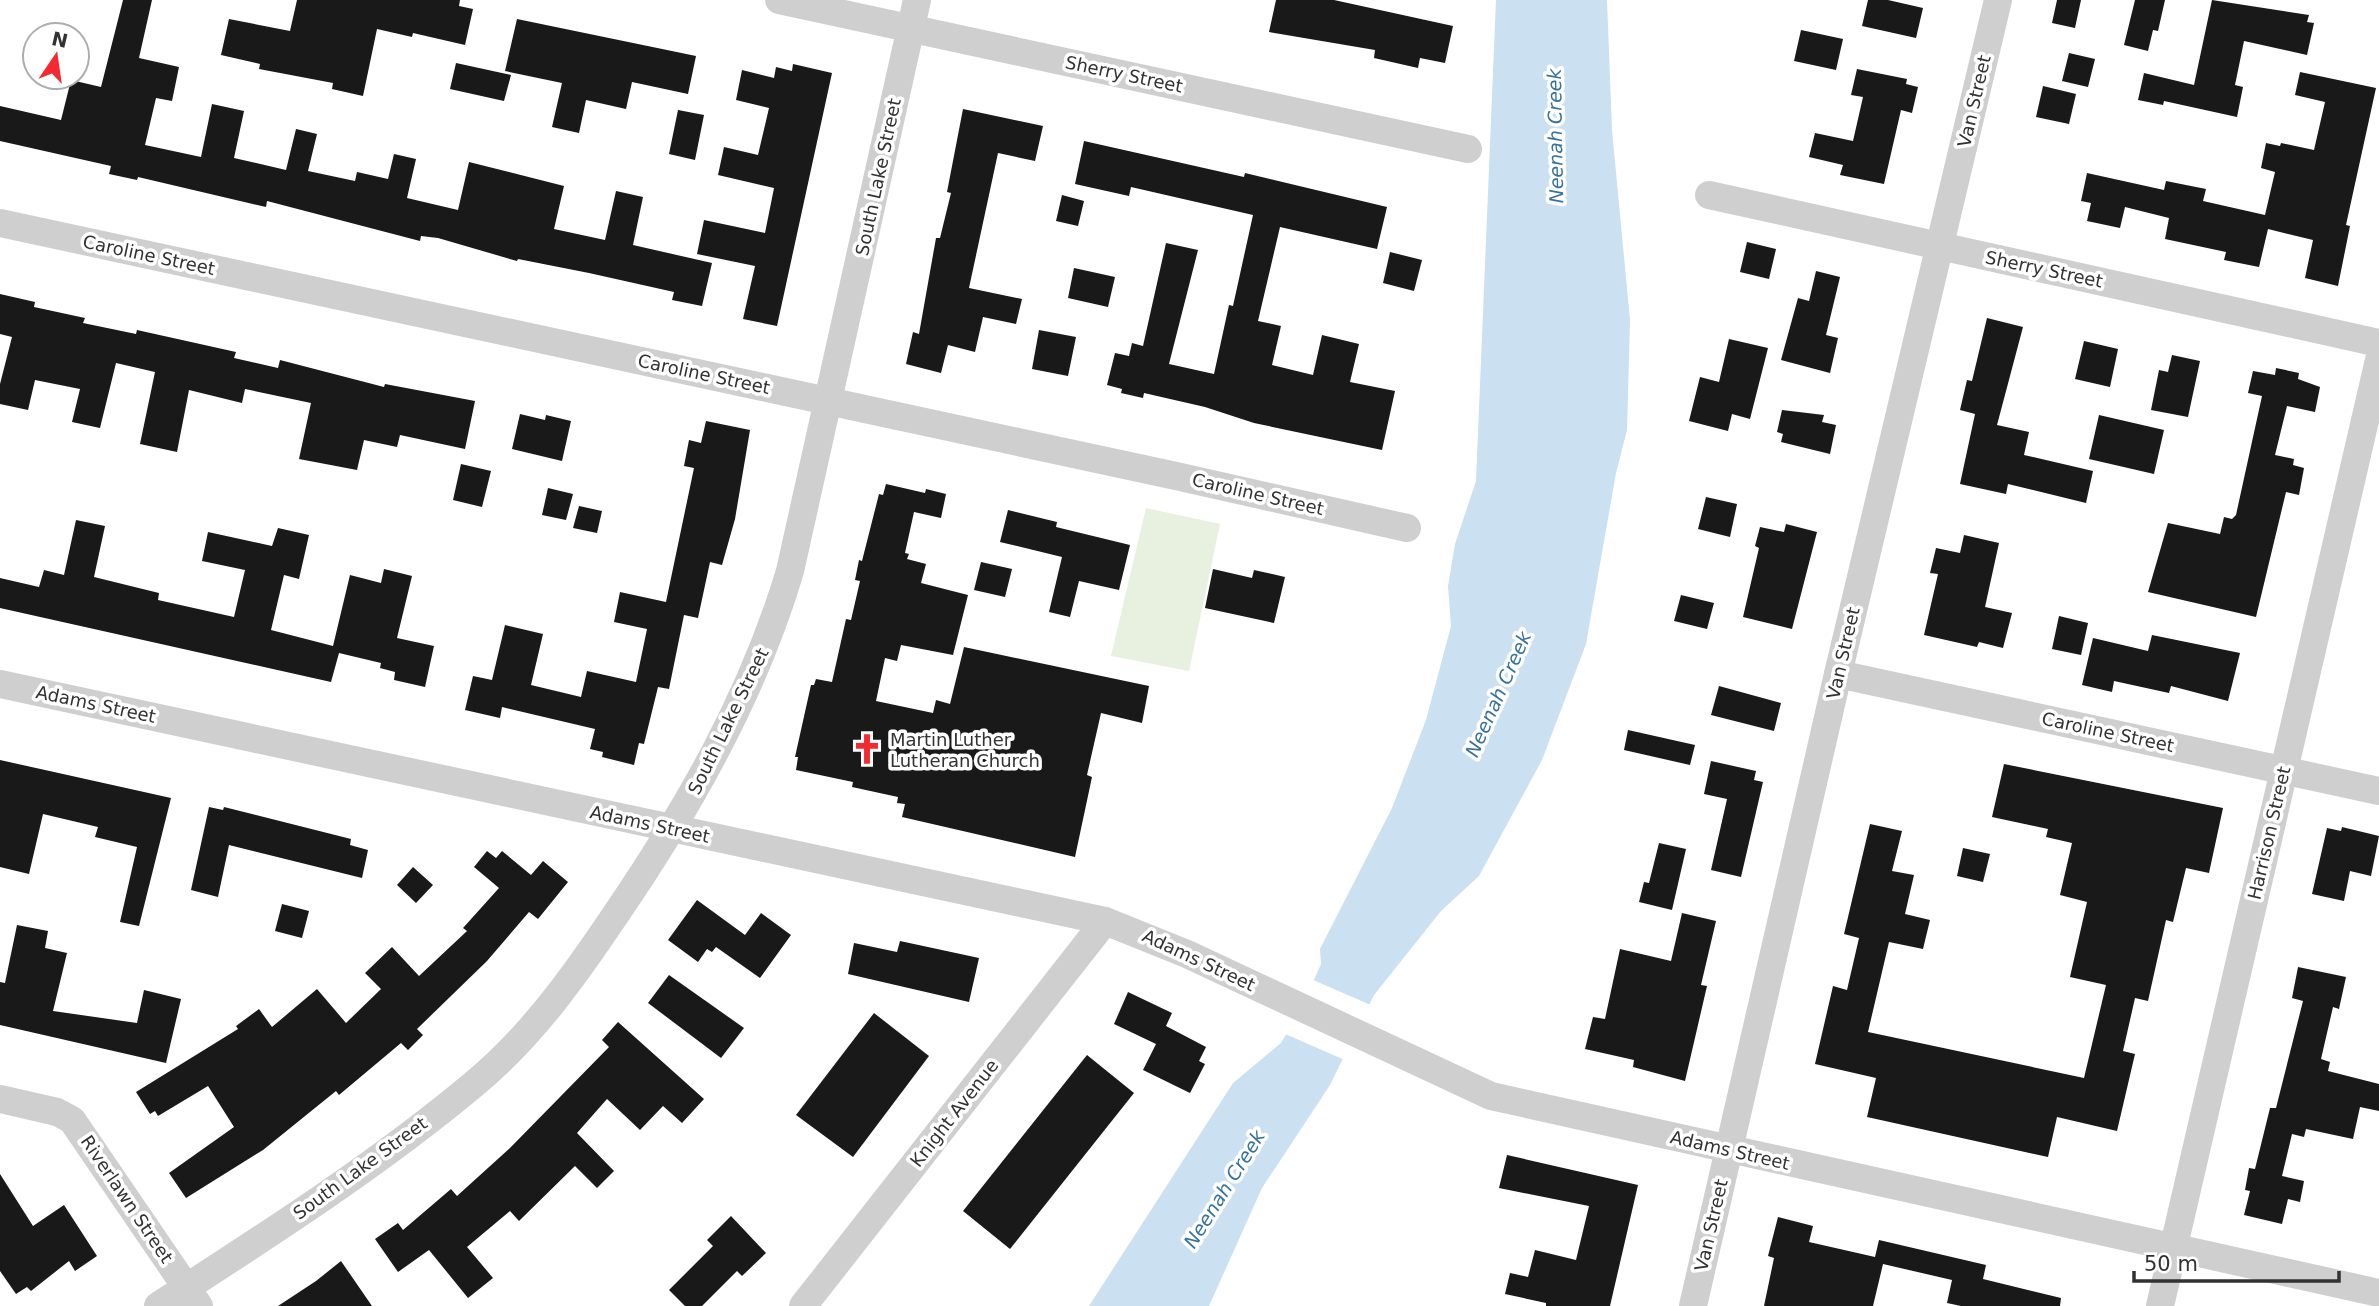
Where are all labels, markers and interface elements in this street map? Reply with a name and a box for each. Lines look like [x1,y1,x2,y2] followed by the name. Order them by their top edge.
[21,21,91,91] north arrow
[50,27,70,52] text: N
[1063,51,1185,97] street label: Sherry Street
[1953,53,1995,149] street label: Van Street
[1543,67,1567,204] water label: Neenah Creek
[851,96,905,258] street label: South Lake Street
[81,231,217,279] street label: Caroline Street
[1983,246,2105,292] street label: Sherry Street
[636,350,772,398] street label: Caroline Street
[1190,469,1326,519] street label: Caroline Street
[1822,605,1864,701] street label: Van Street
[1461,627,1536,760] water label: Neenah Creek
[683,644,773,798] street label: South Lake Street
[34,681,158,727] street label: Adams Street
[2040,708,2176,756] street label: Caroline Street
[890,729,1040,771] place label: Martin Luther Lutheran Church
[850,732,884,766] church icon: Martin Luther Lutheran Church
[2243,764,2295,902] street label: Harrison Street
[588,801,712,847] street label: Adams Street
[1139,925,1259,995] street label: Adams Street
[905,1055,1003,1171] street label: Knight Avenue
[289,1112,431,1224] street label: South Lake Street
[1179,1125,1270,1252] water label: Neenah Creek
[1668,1126,1792,1174] street label: Adams Street
[77,1131,177,1267] street label: Riverlawn Street
[1690,1177,1732,1273] street label: Van Street
[2134,1240,2339,1284] scale bar
[2144,1252,2198,1276] text: 50 m

